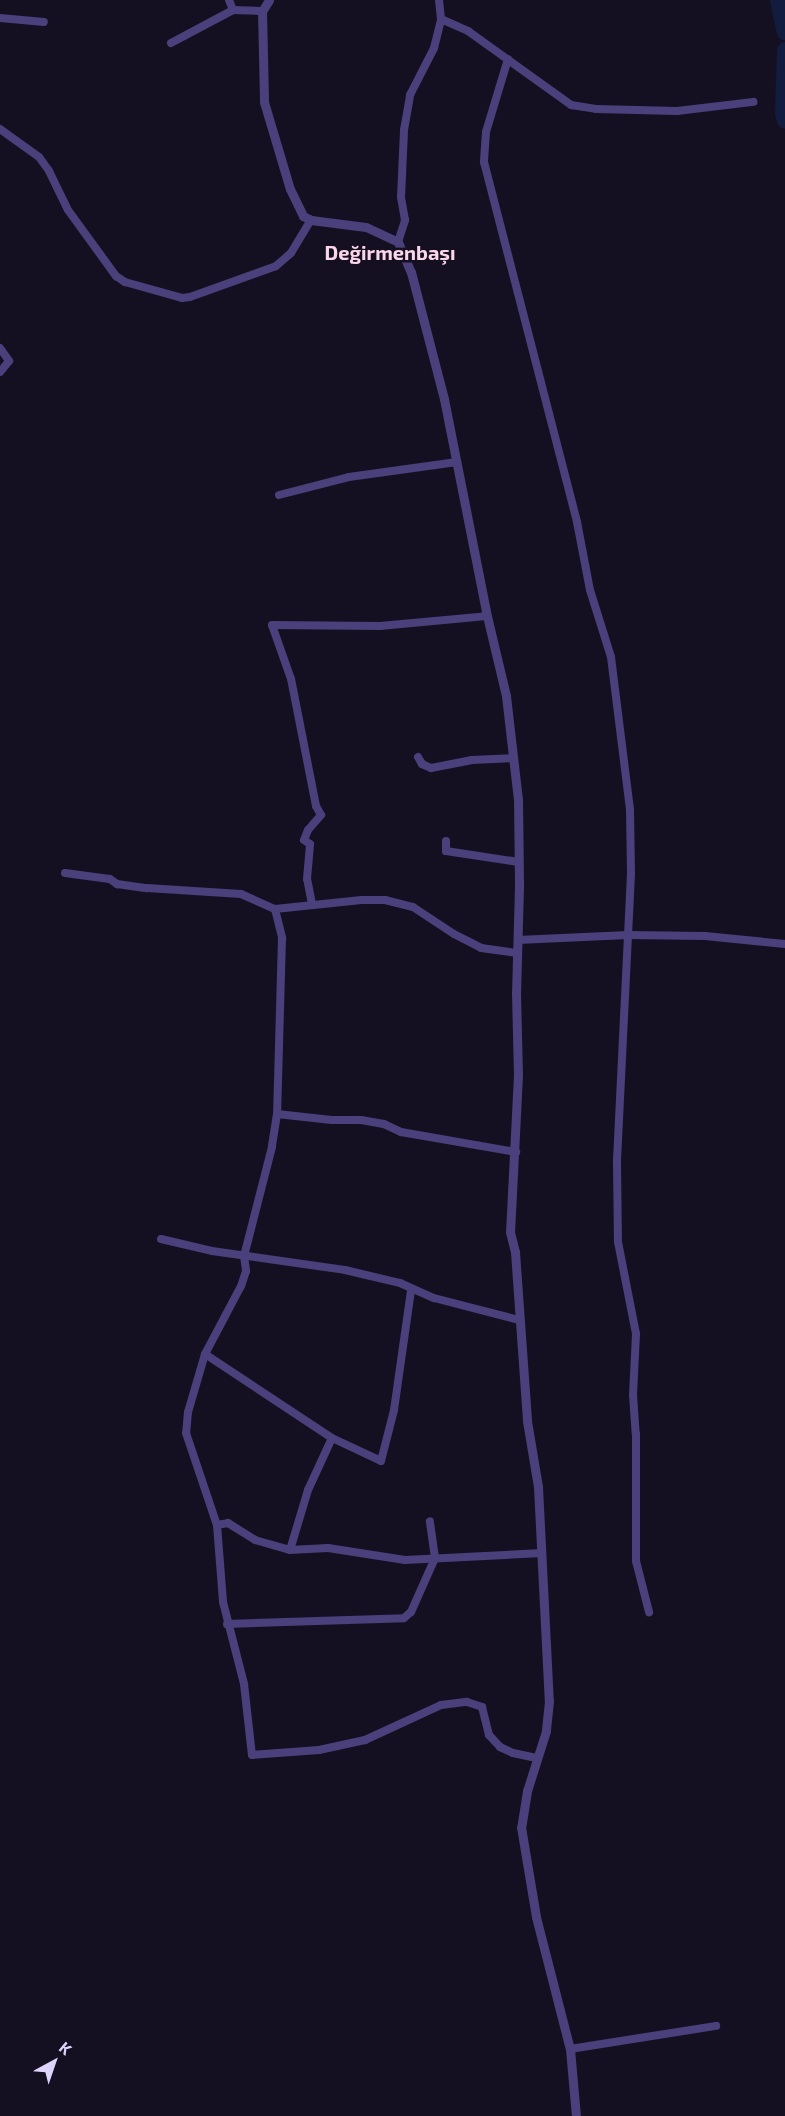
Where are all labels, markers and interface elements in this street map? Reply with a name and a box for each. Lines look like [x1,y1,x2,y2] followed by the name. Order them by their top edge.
[325,240,455,264] district label: Değirmenbaşı
[24,2032,84,2092] north arrow
[56,2037,76,2058] text: K

